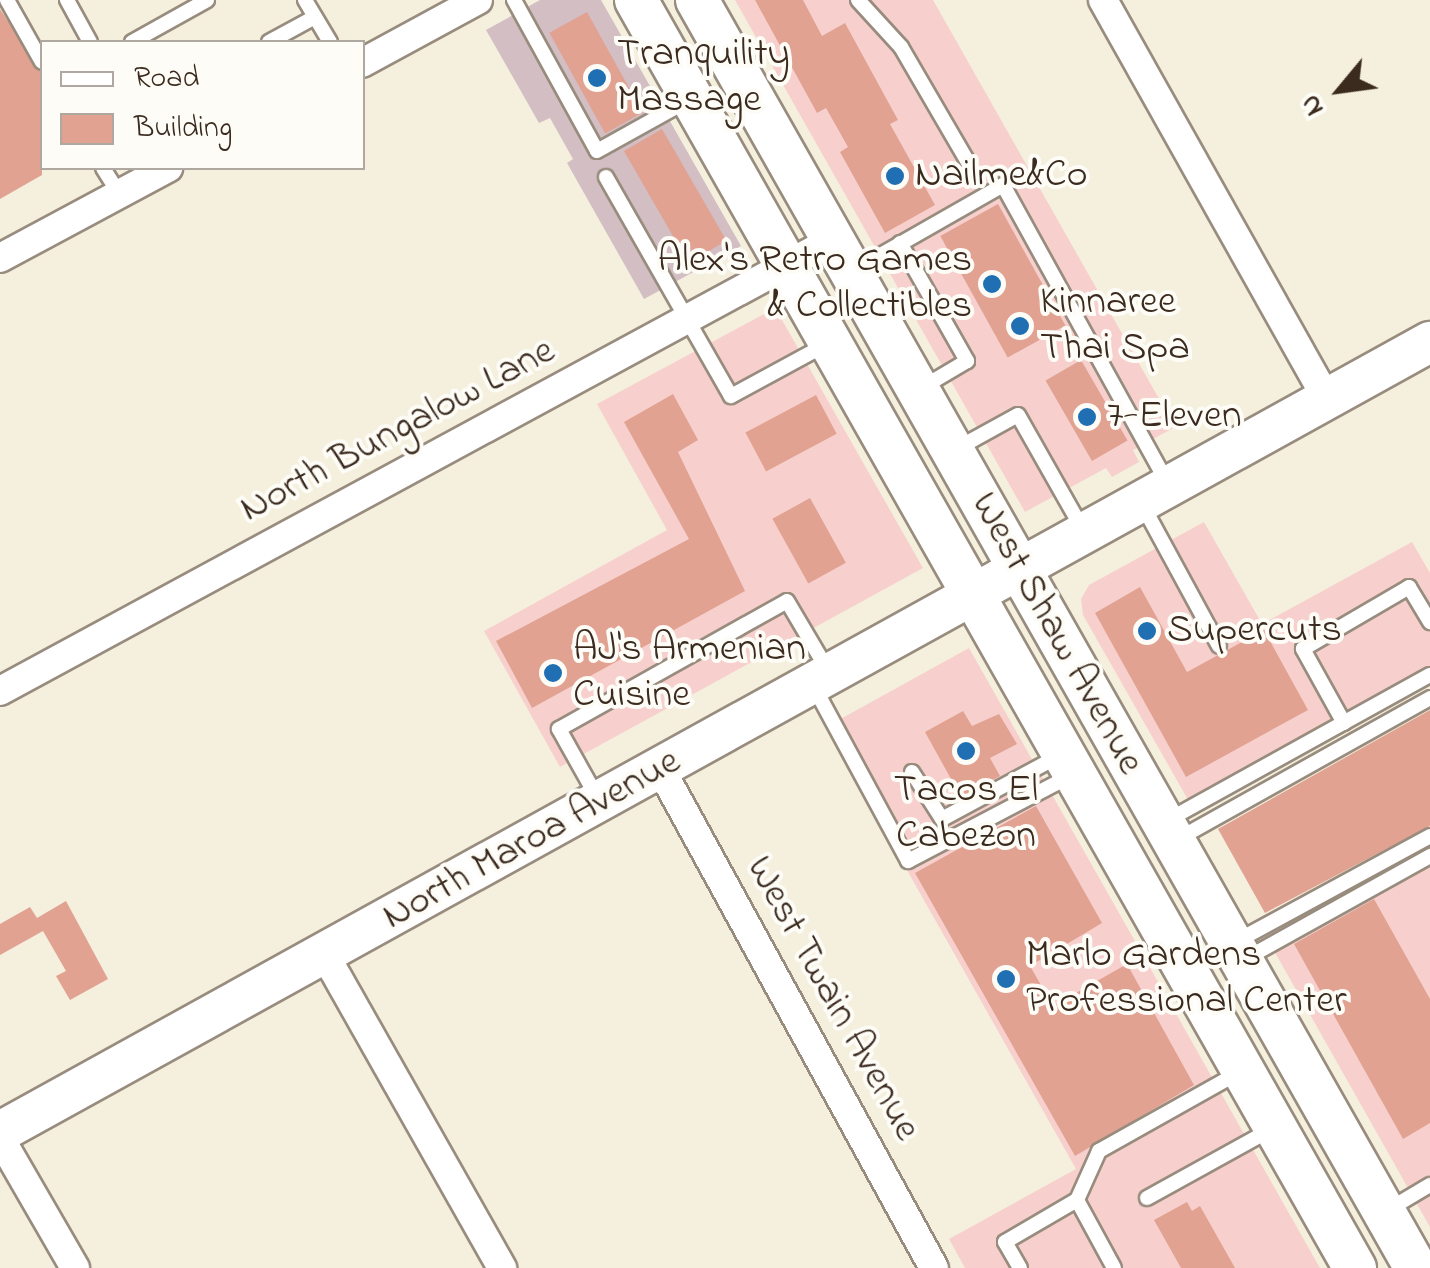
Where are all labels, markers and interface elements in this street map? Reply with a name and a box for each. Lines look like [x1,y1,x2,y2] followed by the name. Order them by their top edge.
[617,31,790,125] place label: Tranquility Massage
[40,40,365,170] legend
[1290,40,1390,140] north arrow
[134,57,199,101] text: Road
[586,67,608,89] marker: Tranquility Massage
[1291,87,1336,123] text: N
[134,107,232,151] text: Building
[915,152,1088,200] place label: Nailme&Co
[884,165,906,187] marker: Nailme&Co
[658,237,972,331] place label: Alex's Retro Games & Collectibles
[981,273,1003,295] marker: Alex's Retro Games & Collectibles
[1040,279,1190,373] place label: Kinnaree Thai Spa
[1009,315,1031,337] marker: Kinnaree Thai Spa
[232,328,564,534] street label: North Bungalow Lane
[1107,393,1242,441] place label: 7-Eleven
[1076,406,1098,428] marker: 7-Eleven
[959,485,1153,783] street label: West Shaw Avenue
[1167,607,1342,655] place label: Supercuts
[1136,620,1158,642] marker: Supercuts
[573,626,806,720] place label: AJ's Armenian Cuisine
[542,662,564,684] marker: AJ's Armenian Cuisine
[375,738,689,942] street label: North Maroa Avenue
[955,740,977,762] marker: Tacos El Cabezon
[894,767,1038,861] place label: Tacos El Cabezon
[734,848,930,1150] street label: West Twain Avenue
[1026,932,1347,1026] place label: Marlo Gardens Professional Center
[995,968,1017,990] marker: Marlo Gardens Professional Center

